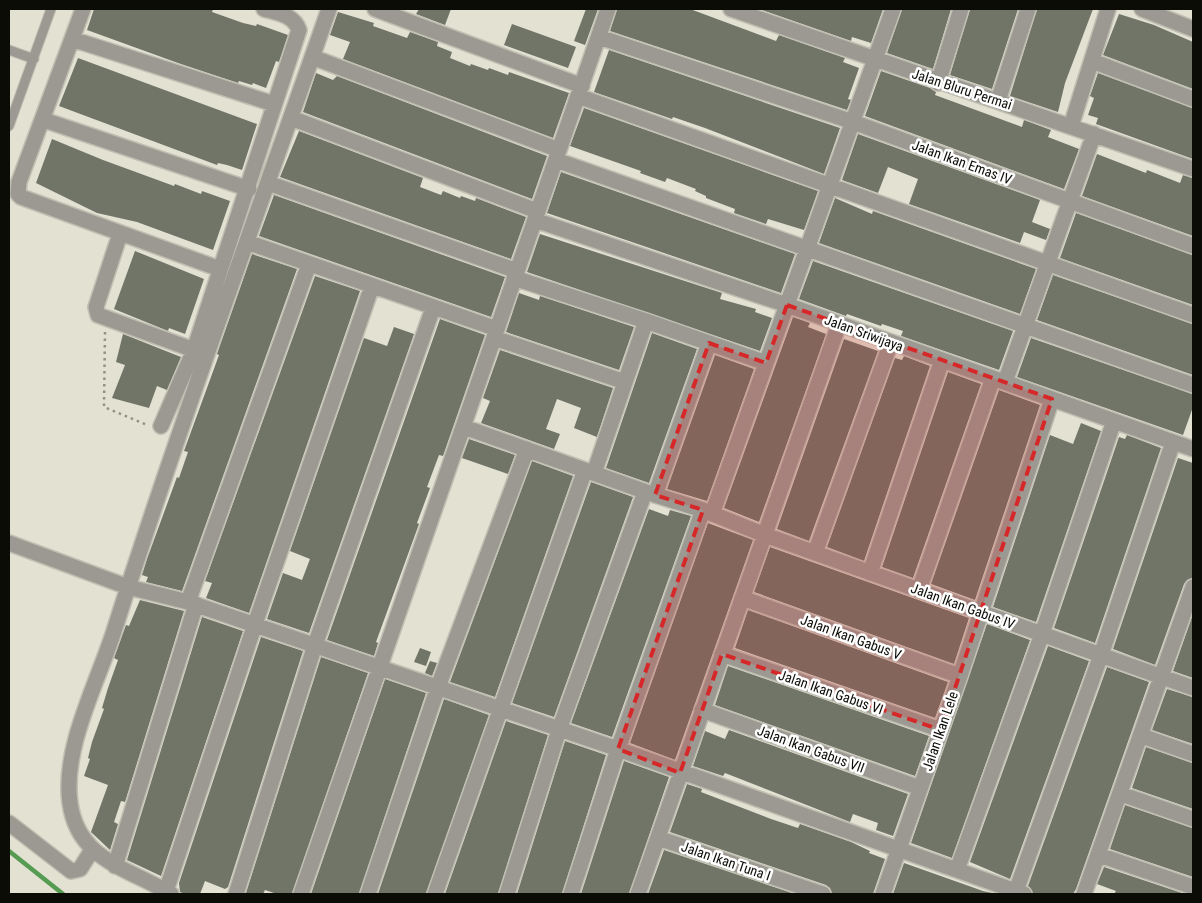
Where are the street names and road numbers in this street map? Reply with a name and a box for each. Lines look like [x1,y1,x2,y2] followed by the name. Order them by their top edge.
[910,65,1014,113] street label: Jalan Bluru Permai
[910,137,1014,188] street label: Jalan Ikan Emas IV
[822,311,906,355] street label: Jalan Sriwijaya
[909,580,1017,632] street label: Jalan Ikan Gabus IV
[798,611,904,663] street label: Jalan Ikan Gabus V
[777,667,885,717] street label: Jalan Ikan Gabus VI
[919,689,961,773] street label: Jalan Ikan Lele
[755,722,867,776] street label: Jalan Ikan Gabus VII
[679,838,773,884] street label: Jalan Ikan Tuna I

